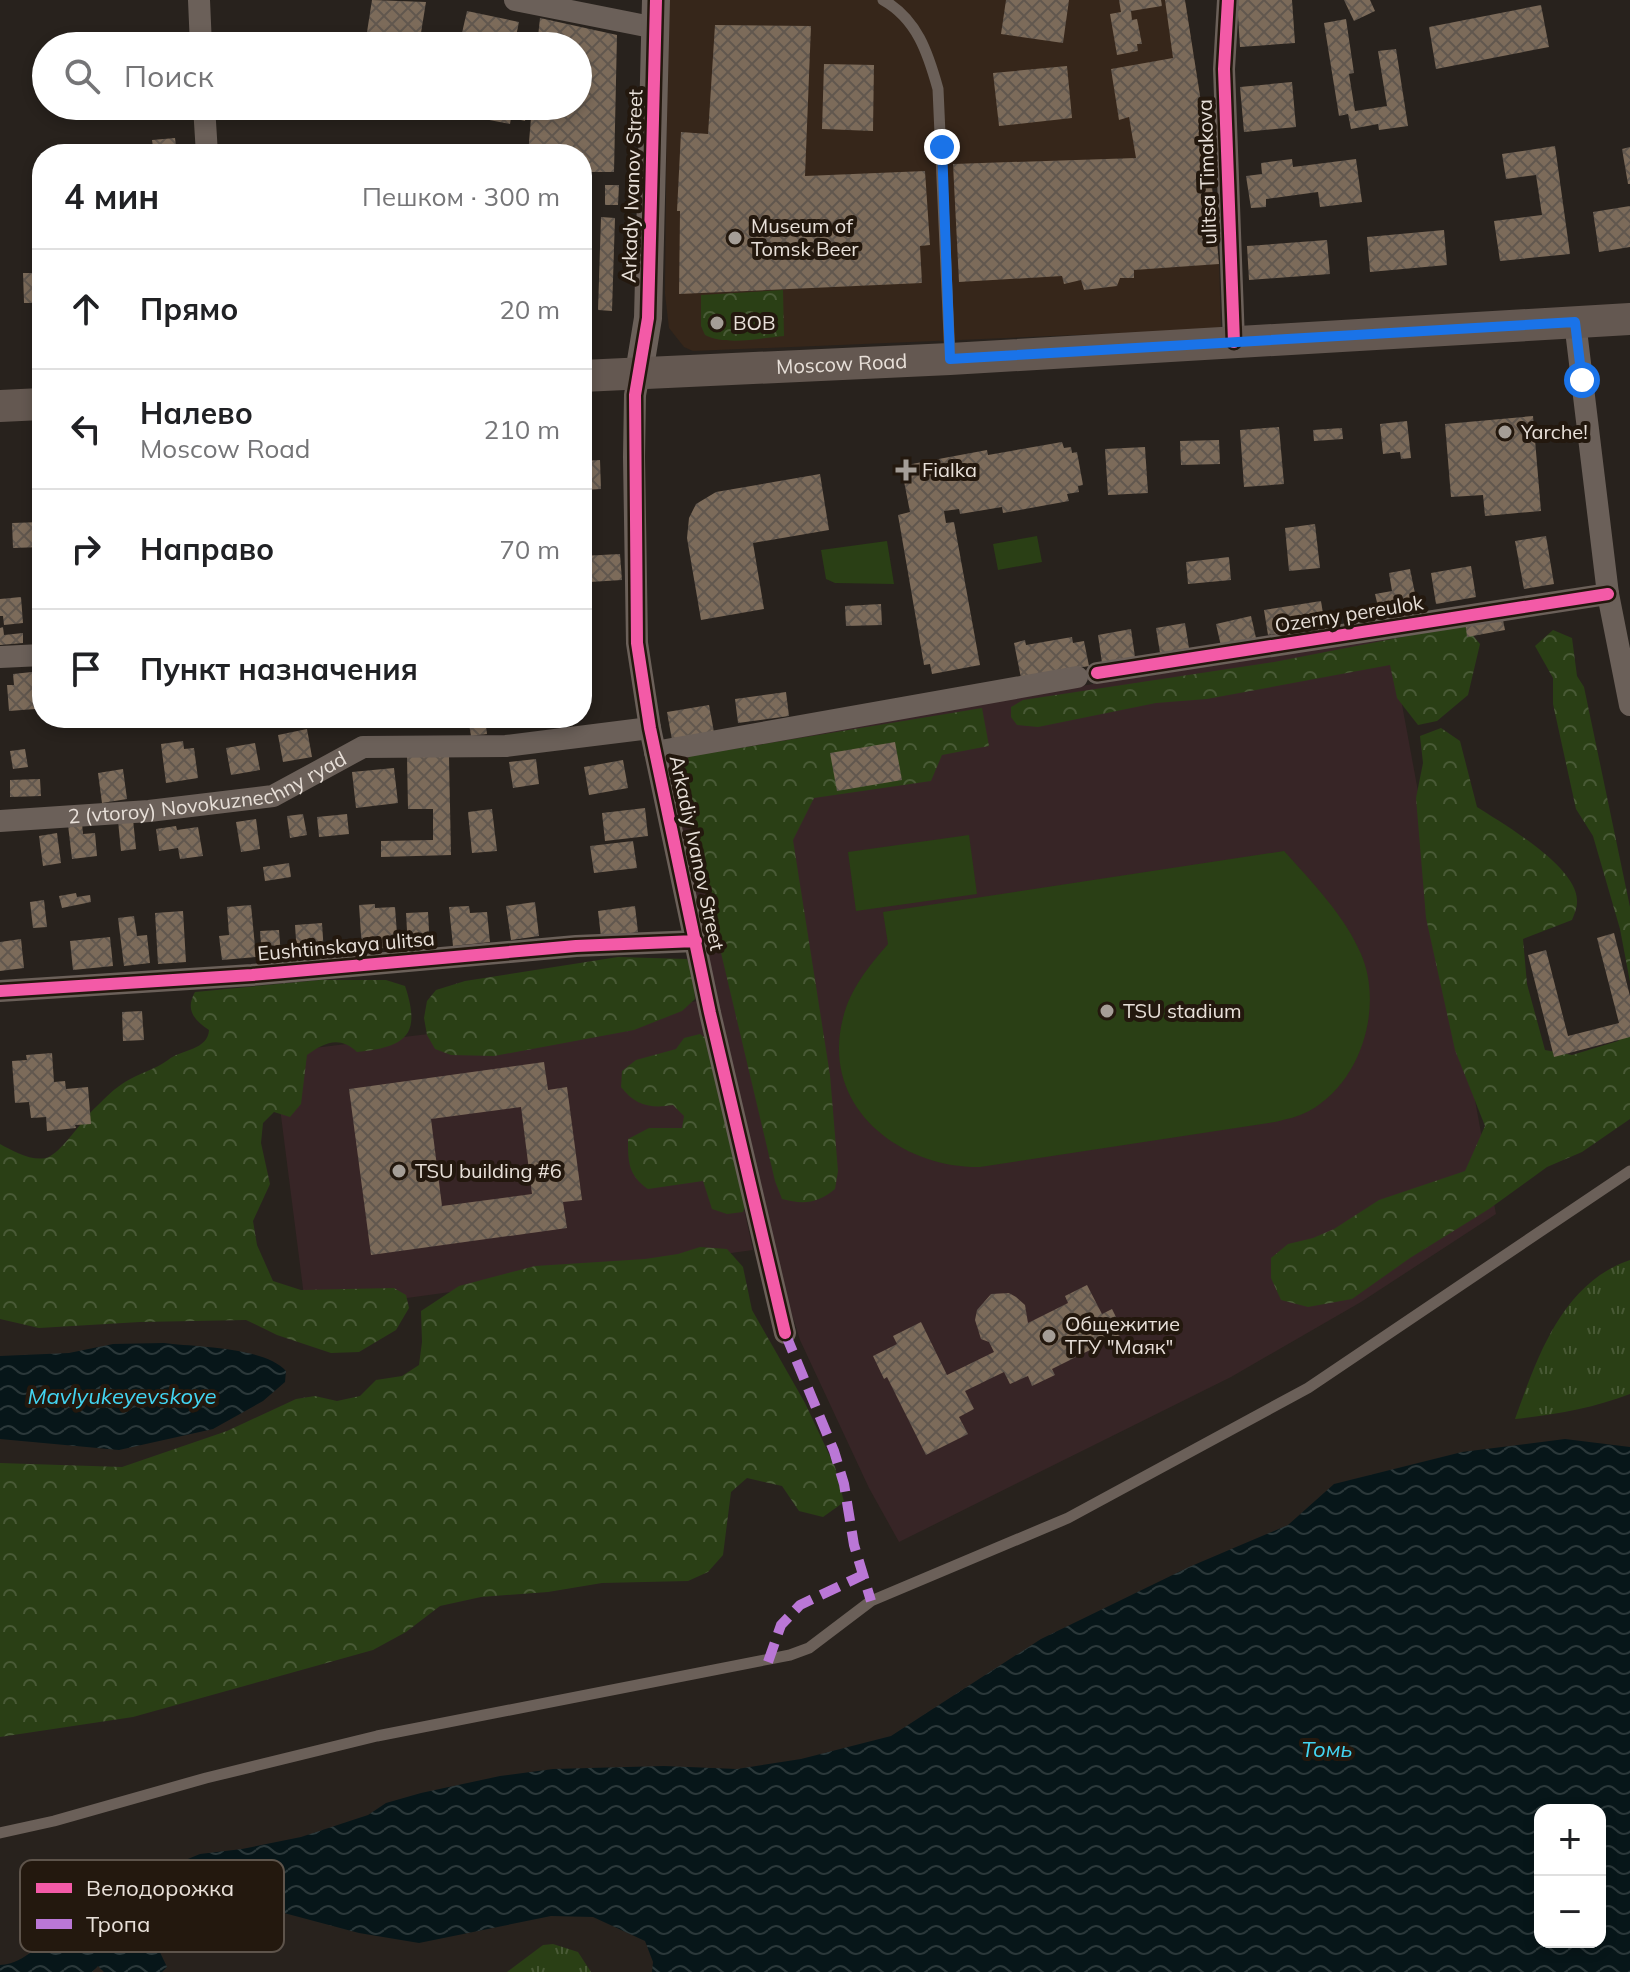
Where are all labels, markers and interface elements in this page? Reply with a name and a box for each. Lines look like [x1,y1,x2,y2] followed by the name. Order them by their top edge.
[32,32,592,120] search box
[60,54,104,98] icon: search
[124,57,214,95] text: Поиск
[616,89,647,283] street label: Arkady Ivanov Street
[1191,99,1222,245] street label: ulitsa Timakova
[924,129,960,165] route end
[64,175,159,218] text: 4 мин
[362,180,560,213] text: Пешком · 300 m
[751,213,859,261] place label: Museum of Tomsk Beer
[726,229,744,247] marker: Museum of Tomsk Beer
[64,287,108,331] icon: ahead
[140,290,238,328] text: Прямо
[499,293,560,326] text: 20 m
[733,310,776,335] place label: ВОВ
[708,314,726,332] marker: ВОВ
[776,348,908,379] street label: Moscow Road
[1564,362,1600,398] route start
[140,394,253,432] text: Налево
[64,407,108,451] icon: left
[484,413,560,446] text: 210 m
[1520,419,1588,444] place label: Yarche!
[1496,423,1514,441] marker: Yarche!
[140,432,310,465] text: Moscow Road
[922,457,977,482] place label: Fialka
[897,461,915,479] marker: Fialka
[64,527,108,571] icon: right
[140,530,274,568] text: Направо
[499,533,560,566] text: 70 m
[1273,589,1426,638] street label: Ozerny pereulok
[64,647,108,691] icon: arrive
[140,650,418,688] text: Пункт назначения
[67,746,350,828] street label: 2 (vtoroy) Novokuznechny ryad
[665,753,730,953] street label: Arkadiy Ivanov Street
[256,925,436,966] street label: Eushtinskaya ulitsa
[1123,998,1242,1023] place label: TSU stadium
[1098,1002,1116,1020] marker: TSU stadium
[415,1158,562,1183] place label: TSU building #6
[390,1162,408,1180] marker: TSU building #6
[1065,1311,1180,1359] place label: Общежитие ТГУ "Маяк"
[1040,1327,1058,1345] marker: Общежитие ТГУ "Маяк"
[28,1382,216,1410] water label: Mavlyukeyevskoye
[1301,1735,1353,1763] water label: Томь
[1534,1804,1606,1948] map controls
[1534,1804,1606,1876] button: +
[20,1860,284,1952] legend
[86,1874,234,1902] text: Велодорожка
[1534,1876,1606,1948] button: −
[86,1910,150,1938] text: Тропа

